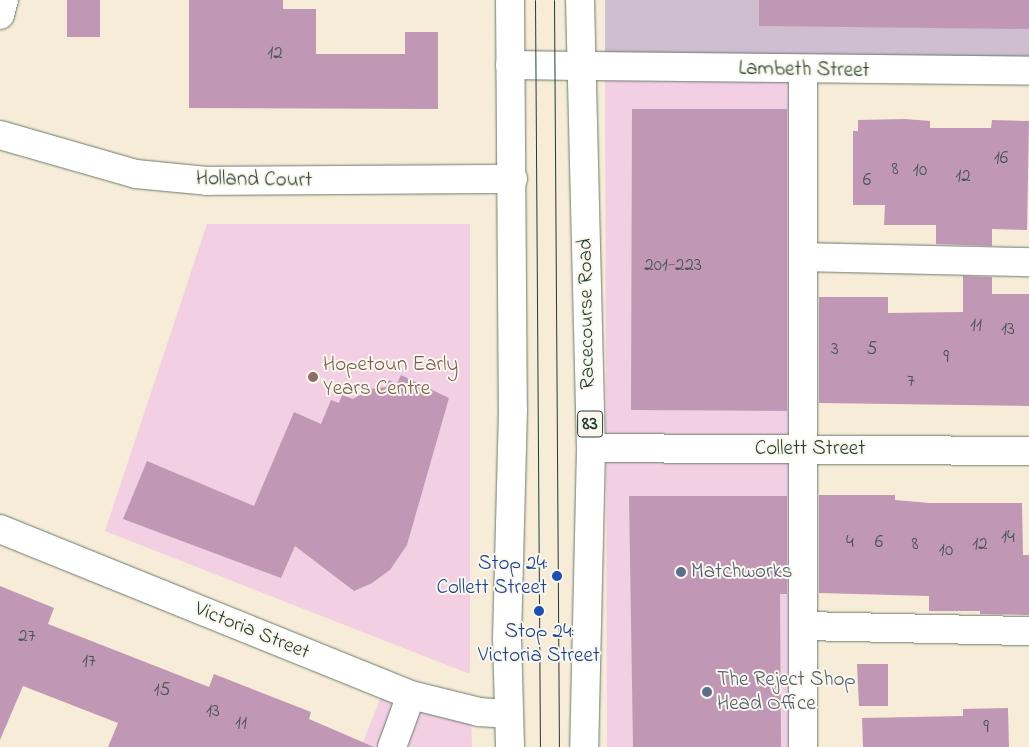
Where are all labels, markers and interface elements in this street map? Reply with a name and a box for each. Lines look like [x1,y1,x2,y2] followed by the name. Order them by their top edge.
[267,43,283,65] house number: 12
[738,56,870,84] street label: Lambeth Street
[994,148,1008,170] house number: 16
[891,159,899,181] house number: 8
[913,160,927,182] house number: 10
[196,166,312,194] street label: Holland Court
[955,166,971,188] house number: 12
[863,170,871,192] house number: 6
[573,238,601,390] street label: Racecourse Road
[644,255,702,277] house number: 201-223
[970,315,982,337] house number: 11
[1001,319,1015,341] house number: 13
[831,339,839,361] house number: 3
[867,339,877,361] house number: 5
[943,347,949,369] house number: 9
[323,352,458,402] place label: Hopetoun Early Years Centre
[307,371,319,383] marker: Hopetoun Early Years Centre
[907,371,915,393] house number: 7
[576,406,604,442] road number: 83
[755,436,865,462] street label: Collett Street
[1001,527,1015,549] house number: 14
[846,532,854,554] house number: 4
[875,532,883,554] house number: 6
[911,534,919,556] house number: 8
[972,534,988,556] house number: 12
[939,540,953,562] house number: 10
[436,551,547,601] place label: Stop 24: Collett Street
[691,559,792,585] place label: Matchworks
[675,566,687,578] marker: Matchworks
[551,570,563,582] marker: Stop 24: Collett Street
[191,597,313,665] street label: Victoria Street
[533,605,545,617] marker: Stop 24: Victoria Street
[478,619,600,669] place label: Stop 24: Victoria Street
[18,626,36,648] house number: 27
[82,651,96,673] house number: 17
[717,667,856,717] place label: The Reject Shop Head Office
[154,680,170,702] house number: 15
[701,686,713,698] marker: The Reject Shop Head Office
[206,701,220,723] house number: 13
[235,713,247,735] house number: 11
[983,717,989,739] house number: 9

